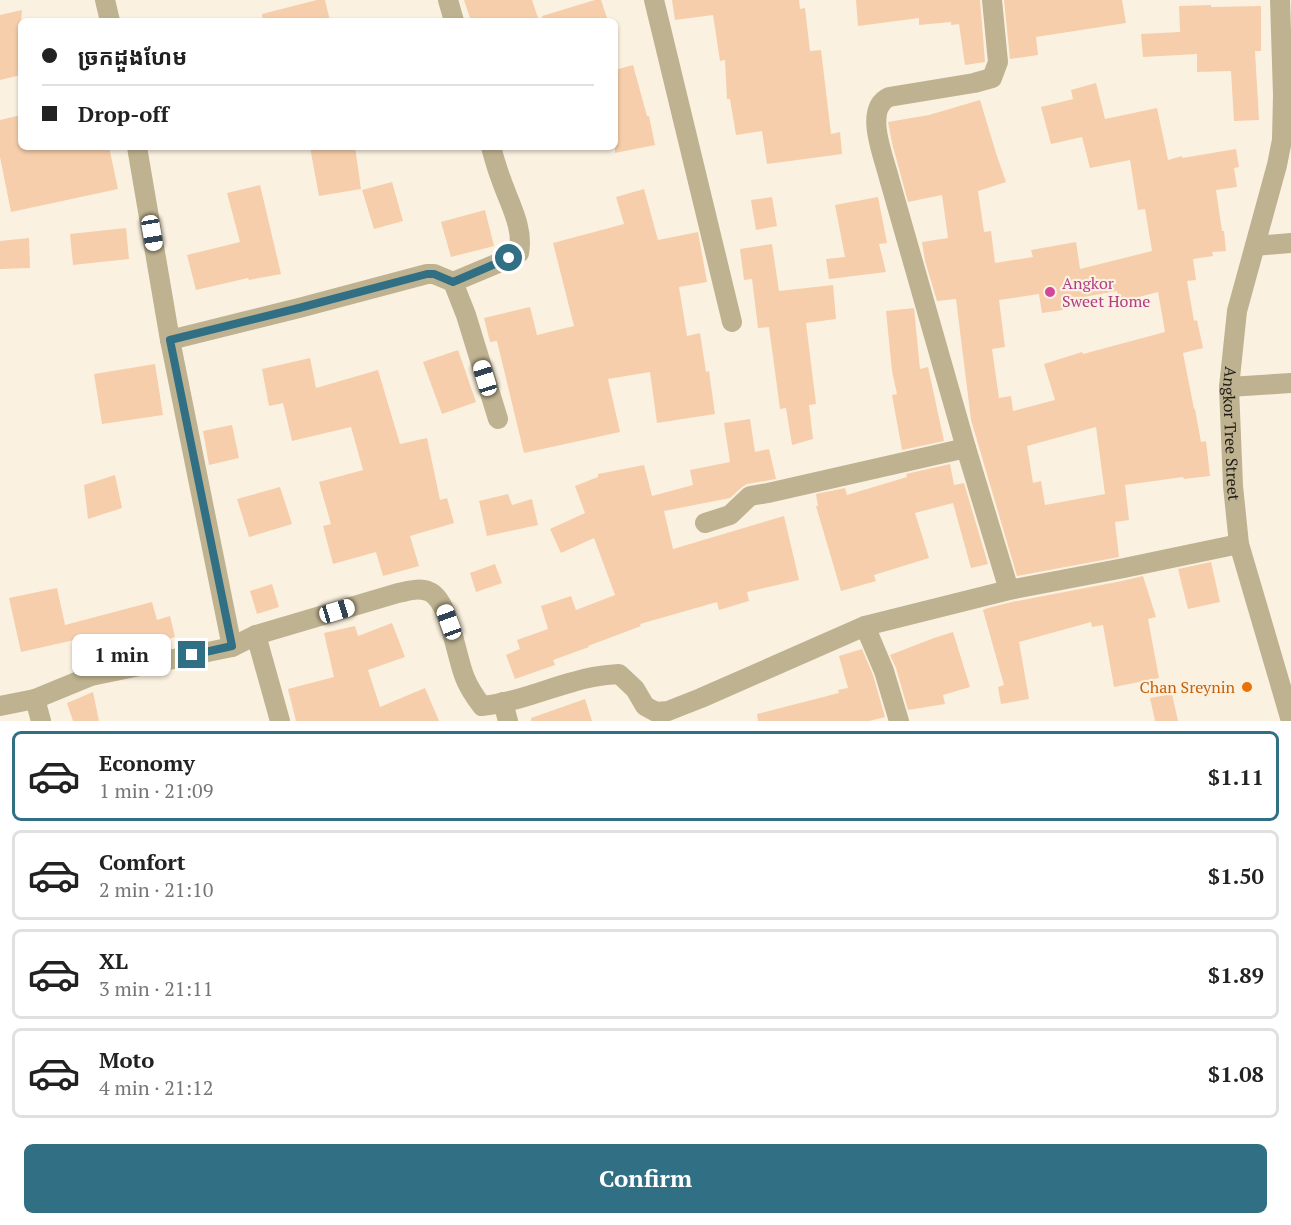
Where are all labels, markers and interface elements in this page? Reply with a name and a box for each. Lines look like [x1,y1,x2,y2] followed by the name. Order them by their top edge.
[78,42,187,71] text: ច្រកដួងហែម
[78,99,169,128] text: Drop-off
[140,214,164,252] car
[495,244,522,271] route start
[1062,272,1150,312] place label: Angkor Sweet Home
[1043,285,1057,299] marker: Angkor Sweet Home
[471,358,499,398] car
[1218,366,1245,502] street label: Angkor Tree Street
[317,597,357,625] car
[434,602,464,642] car
[72,634,171,676] callout: 1 min
[94,641,149,668] text: 1 min
[178,641,205,668] route end
[1139,676,1235,698] place label: Chan Sreynin
[1240,680,1254,694] marker: Chan Sreynin
[99,748,195,777] text: Economy
[27,749,81,803] icon: car
[1208,762,1264,791] text: $1.11
[99,777,213,804] text: 1 min · 21:09
[99,847,185,876] text: Comfort
[27,848,81,902] icon: car
[1208,861,1264,890] text: $1.50
[99,876,213,903] text: 2 min · 21:10
[99,946,128,975] text: XL
[27,947,81,1001] icon: car
[1208,960,1264,989] text: $1.89
[99,975,213,1002] text: 3 min · 21:11
[99,1045,154,1074] text: Moto
[27,1046,81,1100] icon: car
[1208,1059,1264,1088] text: $1.08
[99,1074,213,1101] text: 4 min · 21:12
[24,1144,1267,1213] button: Confirm

